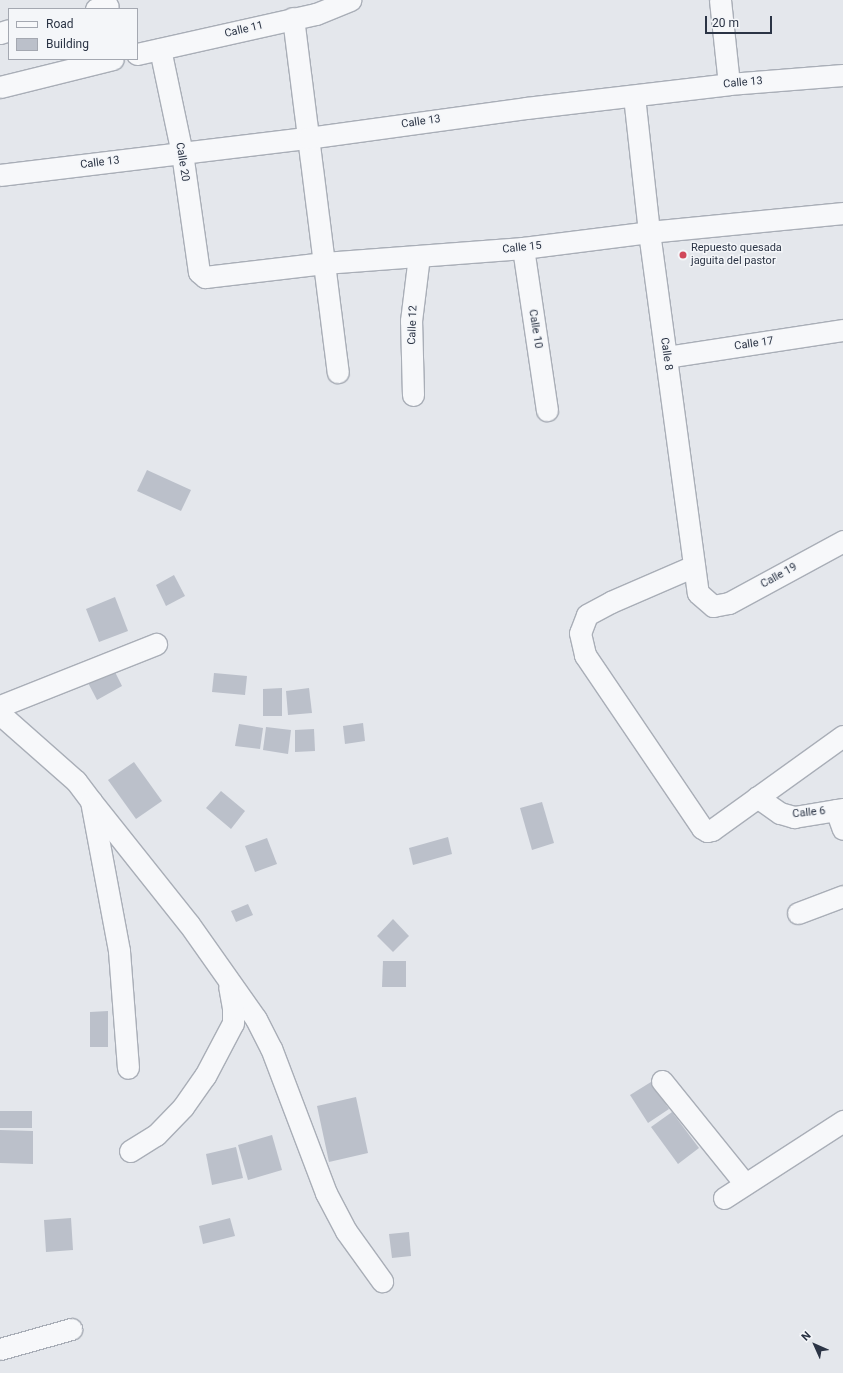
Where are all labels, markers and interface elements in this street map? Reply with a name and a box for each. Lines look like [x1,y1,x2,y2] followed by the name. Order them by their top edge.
[8,8,138,60] legend
[707,8,774,34] scale bar
[712,16,739,30] text: 20 m
[46,17,74,31] text: Road
[223,19,265,41] street label: Calle 11
[46,37,89,51] text: Building
[723,75,763,91] street label: Calle 13
[401,113,441,131] street label: Calle 13
[172,142,192,182] street label: Calle 20
[80,154,120,172] street label: Calle 13
[502,239,542,257] street label: Calle 15
[691,242,782,268] place label: Repuesto quesada jaguita del pastor
[678,250,688,260] marker: Repuesto quesada jaguita del pastor
[406,305,420,345] street label: Calle 12
[525,309,545,349] street label: Calle 10
[734,335,774,353] street label: Calle 17
[657,337,675,371] street label: Calle 8
[759,561,799,591] street label: Calle 19
[792,805,826,821] street label: Calle 6
[795,1325,835,1365] north arrow
[799,1329,813,1344] text: N

